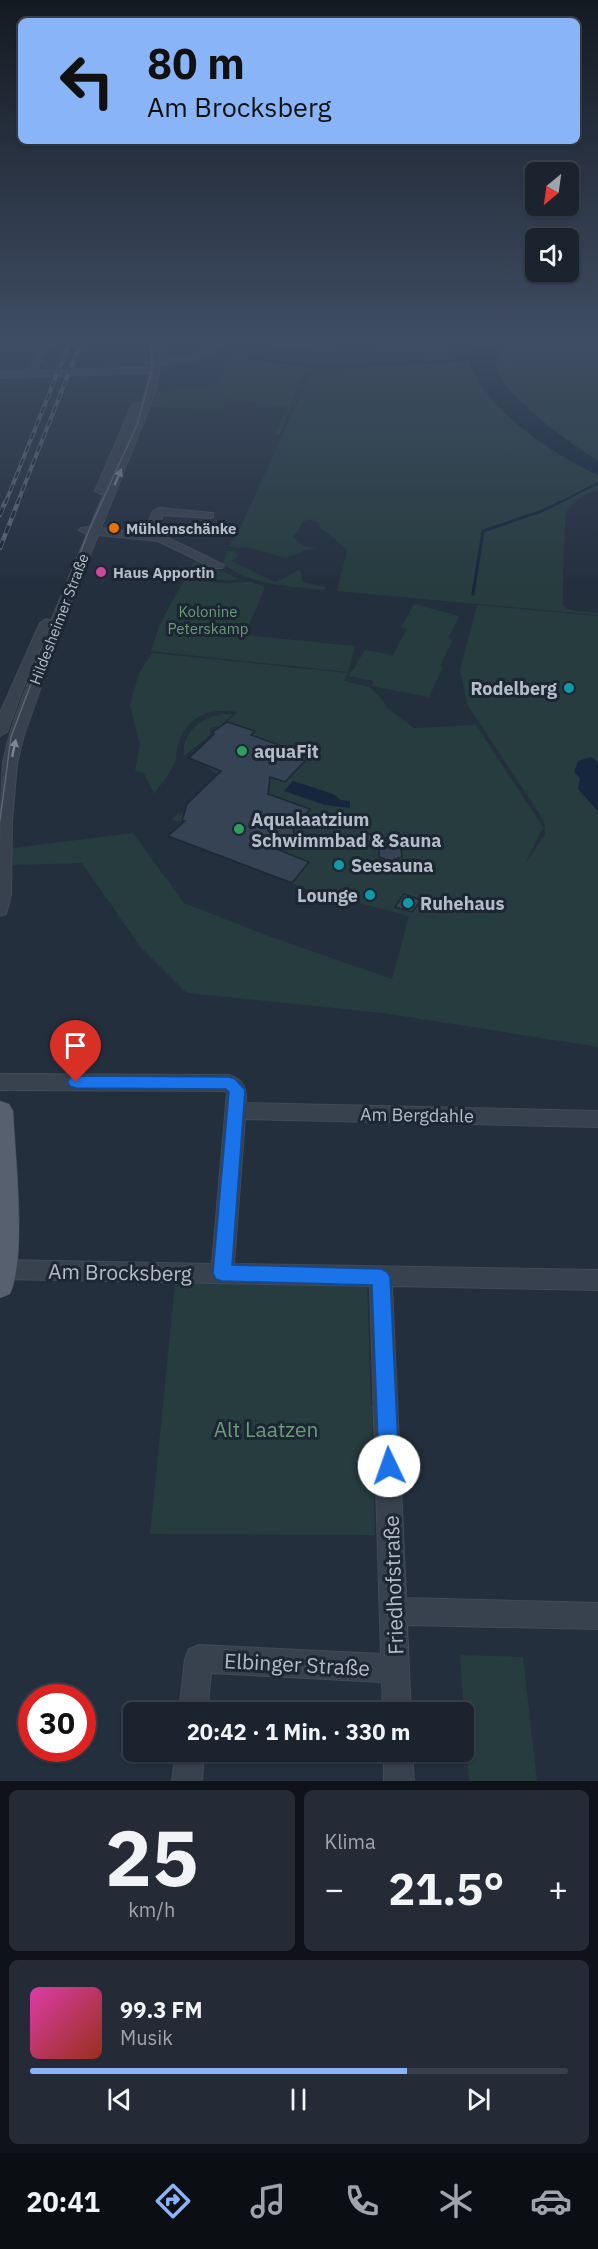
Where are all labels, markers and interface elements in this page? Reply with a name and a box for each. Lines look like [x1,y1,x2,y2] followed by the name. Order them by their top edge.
[147,36,245,91] text: 80 m
[48,42,126,120] icon: left
[147,89,332,124] text: Am Brocksberg
[525,162,579,216] north arrow
[525,162,579,282] map controls
[525,228,579,282] button: sound
[114,468,123,486] one-way arrow
[126,519,237,538] place label: Mühlenschänke
[107,521,121,535] marker: Mühlenschänke
[25,551,93,687] street label: Hildesheimer Straße
[113,563,215,582] place label: Haus Apportin
[94,565,108,579] marker: Haus Apportin
[168,602,248,638] park label: Kolonine Peterskamp
[470,677,557,700] place label: Rodelberg
[562,681,576,695] marker: Rodelberg
[10,738,19,757] one-way arrow
[254,740,319,763] place label: aquaFit
[235,744,249,758] marker: aquaFit
[251,808,441,852] place label: Aqualaatzium Schwimmbad & Sauna
[232,822,246,836] marker: Aqualaatzium Schwimmbad & Sauna
[351,854,433,877] place label: Seesauna
[332,858,346,872] marker: Seesauna
[297,884,358,907] place label: Lounge
[363,888,377,902] marker: Lounge
[420,892,504,915] place label: Ruhehaus
[401,896,415,910] marker: Ruhehaus
[50,1020,101,1082] pin
[59,1029,92,1062] icon: arrive
[360,1103,474,1127] street label: Am Bergdahle
[48,1257,192,1287] street label: Am Brocksberg
[214,1415,318,1443] park label: Alt Laatzen
[357,1434,421,1498] position arrow
[377,1515,409,1655] street label: Friedhofstraße
[223,1646,371,1682] street label: Elbinger Straße
[18,1684,96,1762] speed limit sign: 30
[187,1717,410,1746] text: 20:42 · 1 Min. · 330 m
[105,1806,199,1907] text: 25
[325,1828,376,1855] text: Klima
[388,1859,504,1917] text: 21.5°
[325,1867,344,1910] text: −
[548,1867,568,1910] text: +
[128,1896,175,1923] text: km/h
[120,1995,203,2024] text: 99.3 FM
[120,2024,173,2051] text: Musik
[103,2083,136,2116] icon: previous
[282,2083,315,2116] icon: pause
[462,2083,495,2116] icon: next
[152,2180,194,2222] icon: directions
[247,2180,289,2222] icon: music
[341,2180,383,2222] icon: phone
[435,2180,477,2222] icon: climate
[530,2180,572,2222] icon: car
[26,2184,100,2219] text: 20:41

